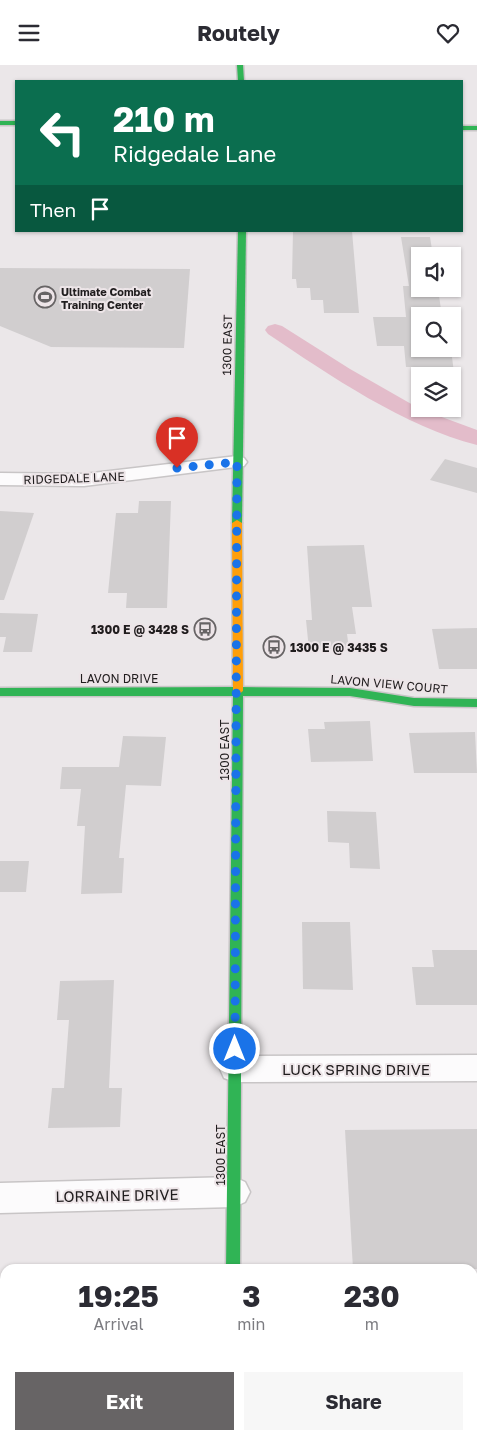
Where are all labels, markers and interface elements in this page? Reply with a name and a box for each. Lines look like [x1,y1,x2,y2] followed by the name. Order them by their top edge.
[15,19,43,47] icon: menu
[197,19,280,46] text: Routely
[434,19,462,47] icon: heart
[113,98,215,140] text: 210 m
[30,100,95,165] icon: left
[113,140,276,167] text: Ridgedale Lane
[86,195,114,223] icon: arrive
[30,198,76,221] text: Then
[411,247,461,417] map controls
[411,247,461,297] button: sound
[33,285,57,309] sports icon: Ultimate Combat Training Center
[61,285,152,311] place label: Ultimate Combat Training Center
[411,307,461,357] button: search
[219,314,235,376] street label: 1300 EAST
[411,367,461,417] button: layers
[156,417,198,468] pin
[163,424,191,452] icon: arrive
[23,469,125,487] street label: RIDGEDALE LANE
[193,617,217,641] bus stop icon: 1300 E @ 3428 S
[91,622,189,637] place label: 1300 E @ 3428 S
[262,635,286,659] bus stop icon: 1300 E @ 3435 S
[290,640,388,655] place label: 1300 E @ 3435 S
[80,671,158,686] street label: LAVON DRIVE
[330,671,449,697] street label: LAVON VIEW COURT
[217,719,232,780] street label: 1300 EAST
[208,1022,260,1074] position arrow
[282,1060,430,1078] street label: LUCK SPRING DRIVE
[213,1124,228,1185] street label: 1300 EAST
[55,1185,179,1205] street label: LORRAINE DRIVE
[78,1278,159,1314] text: 19:25
[242,1278,260,1314] text: 3
[344,1278,400,1314] text: 230
[94,1314,144,1334] text: Arrival
[237,1314,265,1334] text: min
[365,1314,379,1334] text: m
[15,1372,234,1430] button: Exit
[244,1372,463,1430] button: Share

